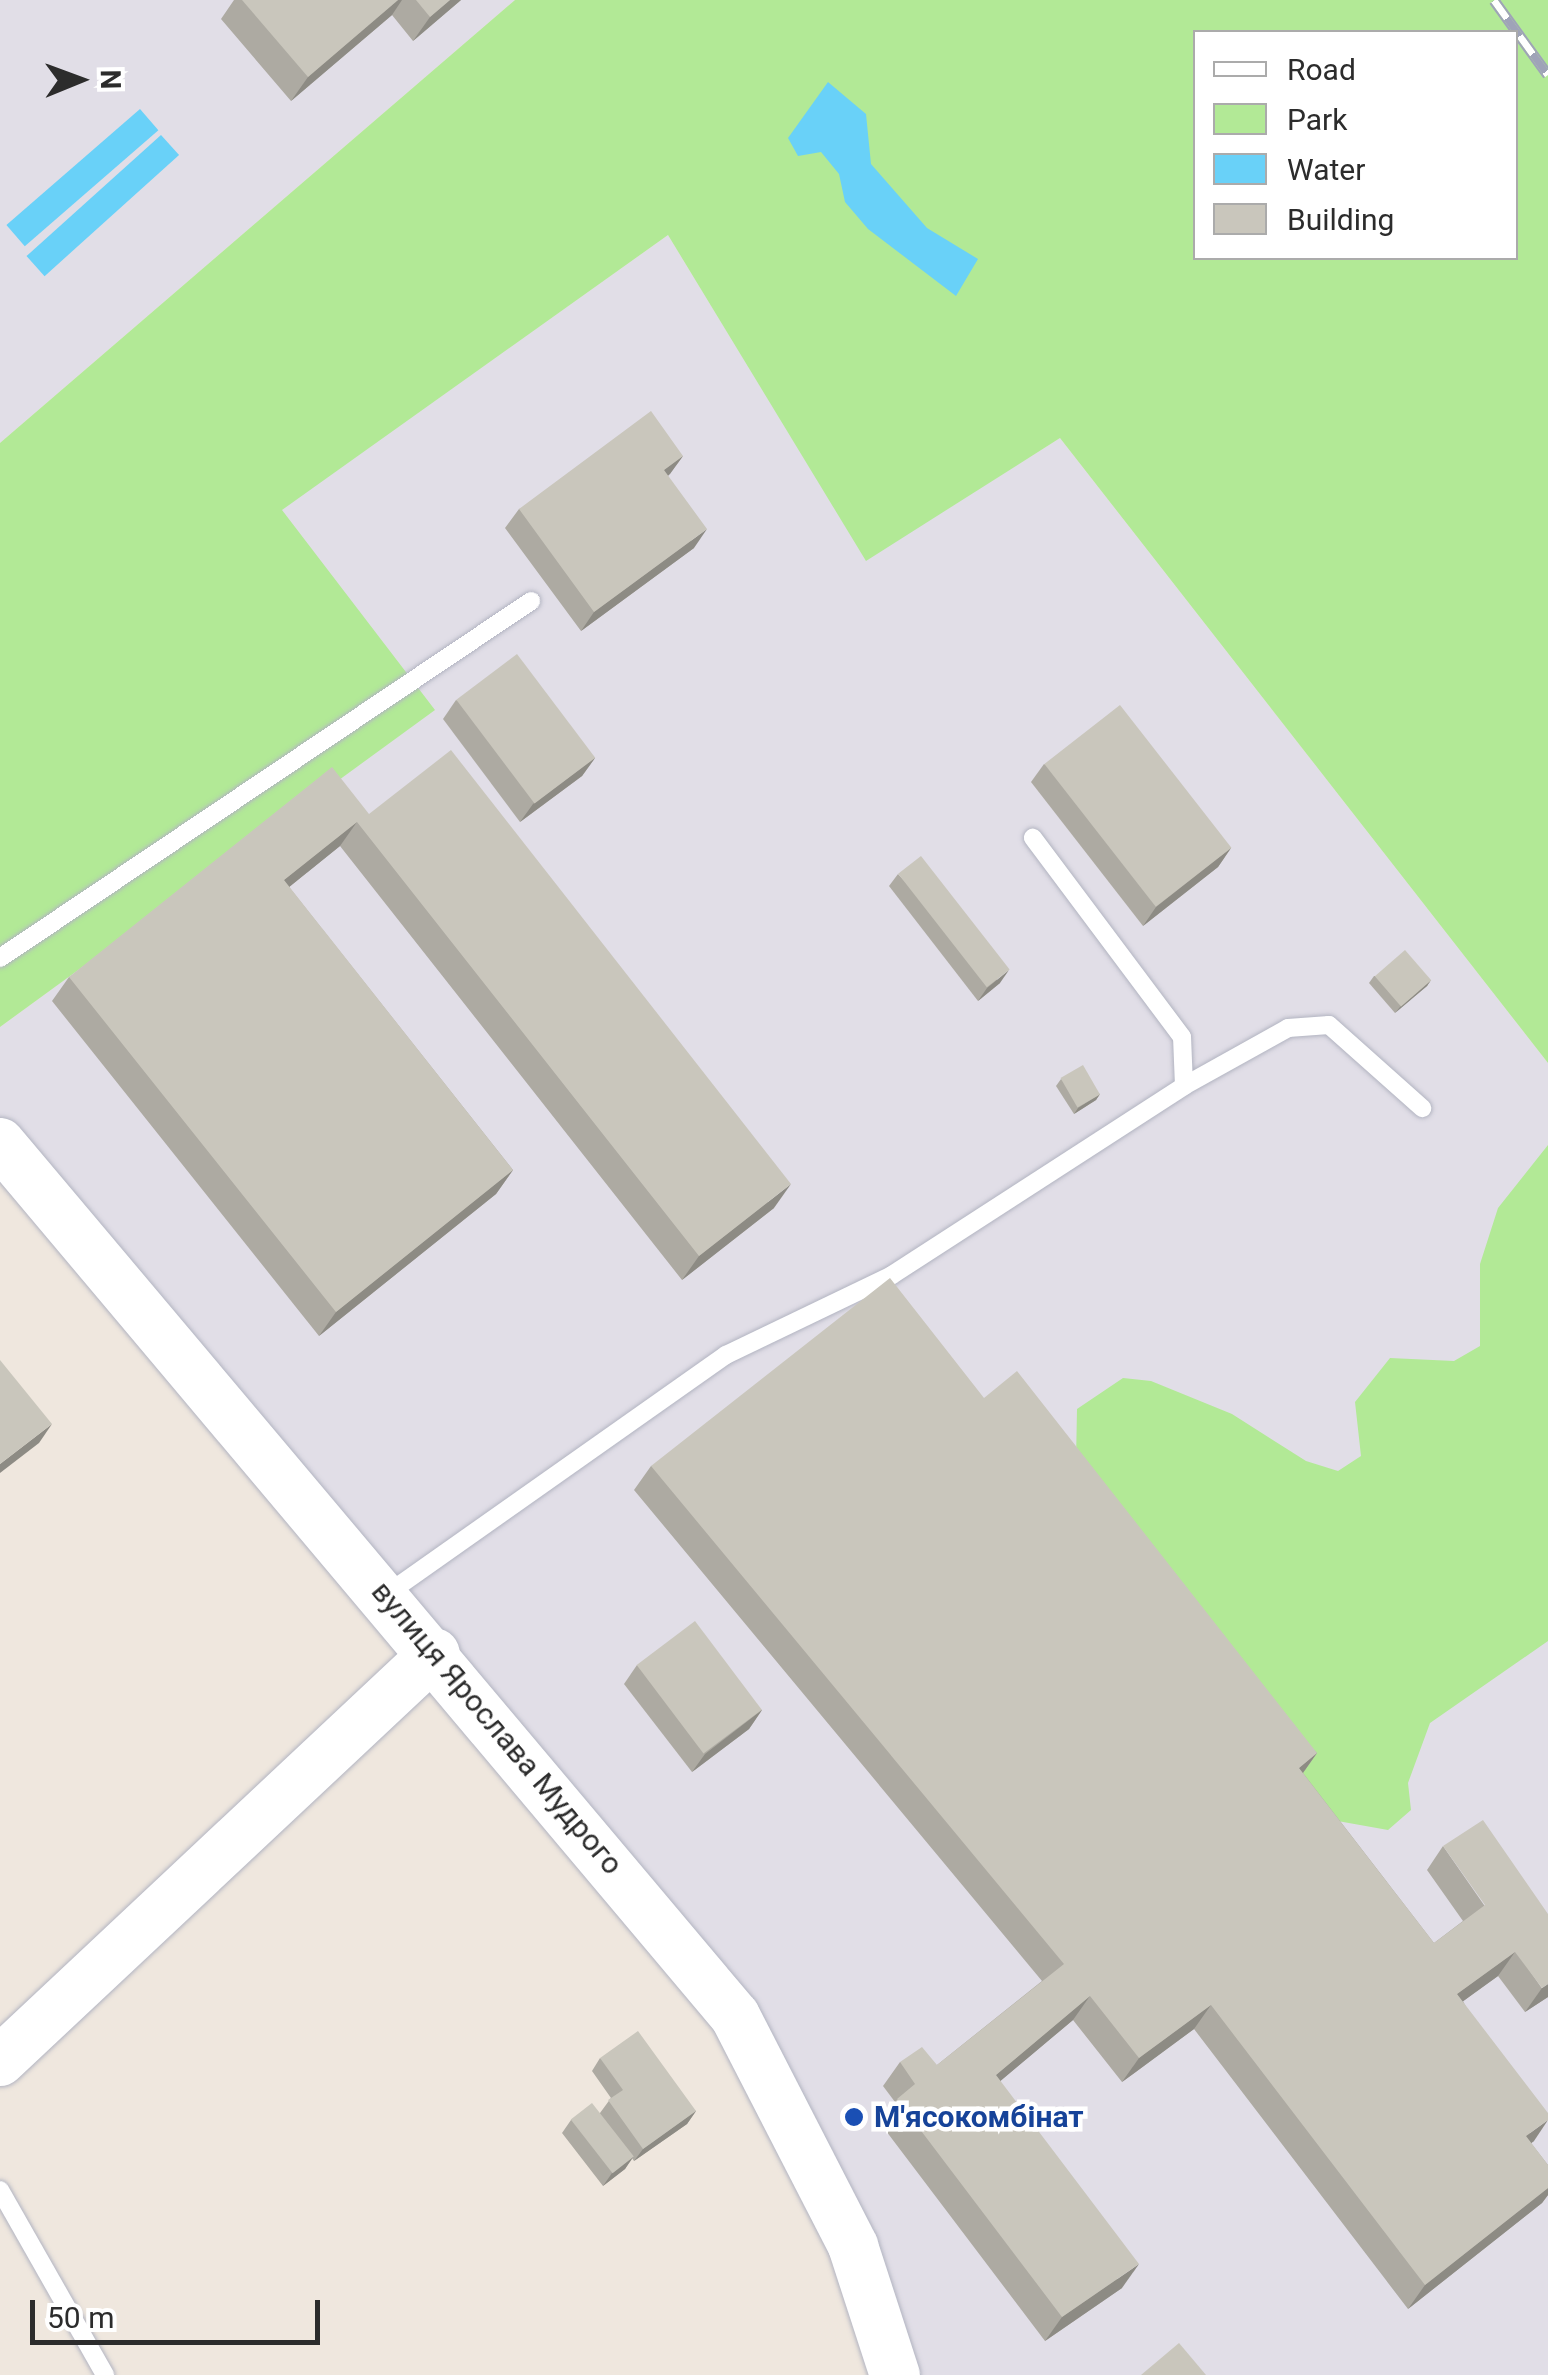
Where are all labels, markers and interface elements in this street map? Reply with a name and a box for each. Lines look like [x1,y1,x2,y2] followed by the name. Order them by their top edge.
[30,30,130,130] north arrow
[1193,30,1518,260] legend
[1287,52,1356,87] text: Road
[94,69,127,90] text: N
[1287,102,1347,137] text: Park
[1287,152,1365,187] text: Water
[1287,202,1394,237] text: Building
[364,1574,630,1882] street label: вулиця Ярослава Мудрого
[874,2099,1084,2135] place label: М'ясокомбінат
[843,2106,865,2128] marker: М'ясокомбінат
[35,2280,325,2342] scale bar
[47,2300,114,2335] text: 50 m

